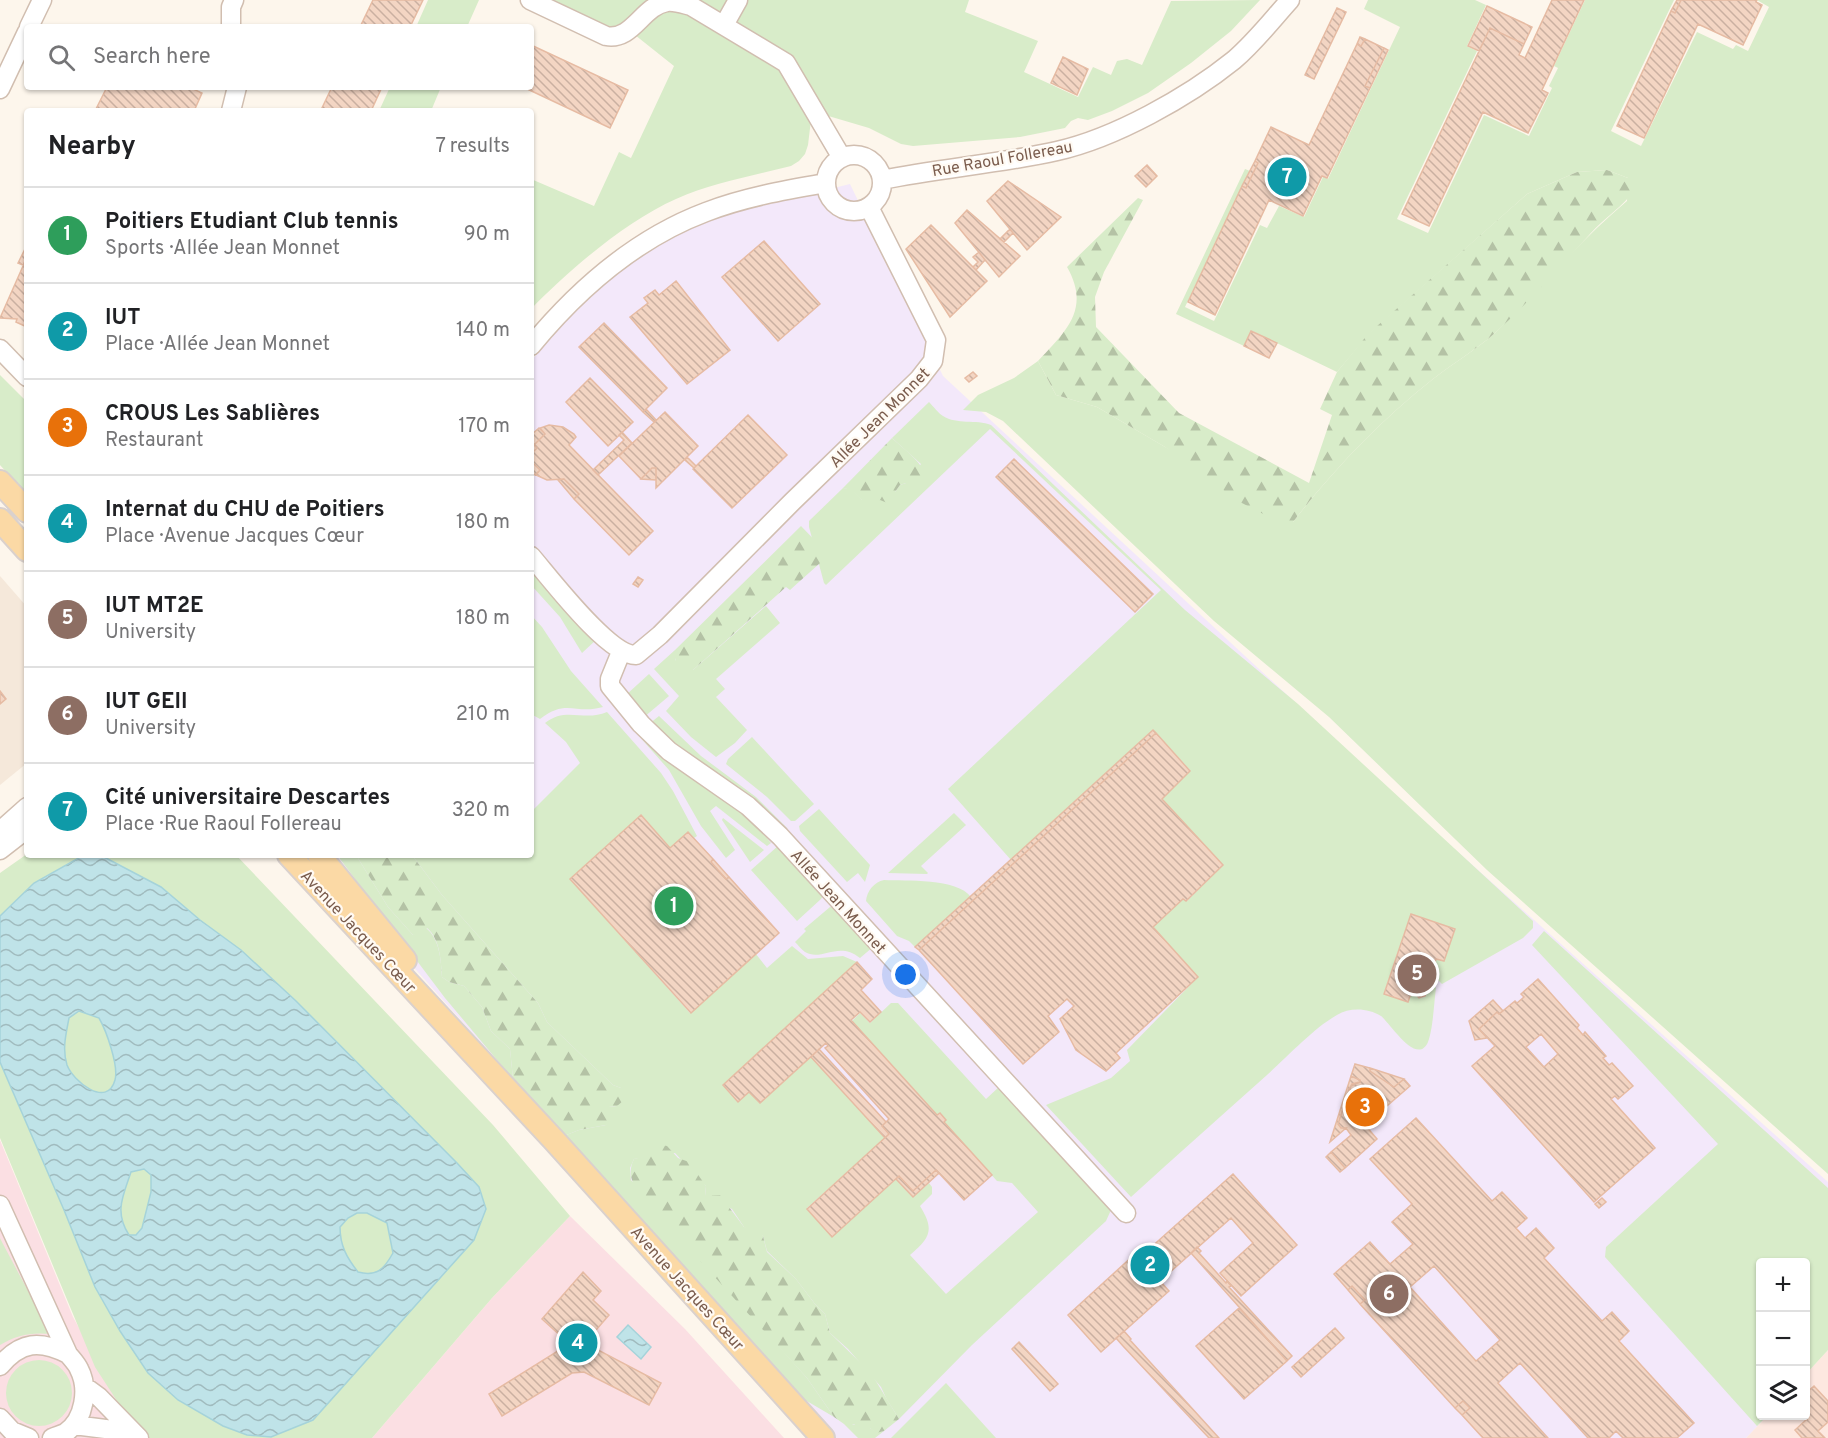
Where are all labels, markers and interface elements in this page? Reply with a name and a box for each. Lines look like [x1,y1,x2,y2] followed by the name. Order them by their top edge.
[24,24,534,90] search box
[45,41,78,74] icon: search
[93,44,211,71] text: Search here
[48,131,136,164] text: Nearby
[435,134,510,160] text: 7 results
[931,138,1074,182] street label: Rue Raoul Follereau
[1268,154,1306,200] pin: 7
[105,209,399,236] text: Poitiers Etudiant Club tennis
[64,222,72,248] text: 1
[464,222,510,248] text: 90 m
[105,236,340,262] text: Sports · Allée Jean Monnet
[105,305,140,332] text: IUT
[61,318,74,344] text: 2
[456,318,510,344] text: 140 m
[105,332,330,358] text: Place · Allée Jean Monnet
[826,364,935,473] street label: Allée Jean Monnet
[105,401,320,428] text: CROUS Les Sablières
[62,414,74,440] text: 3
[458,414,510,440] text: 170 m
[105,428,204,454] text: Restaurant
[105,497,385,524] text: Internat du CHU de Poitiers
[61,510,74,536] text: 4
[456,510,510,536] text: 180 m
[105,524,364,550] text: Place · Avenue Jacques Cœur
[105,593,204,620] text: IUT MT2E
[61,606,74,632] text: 5
[456,606,510,632] text: 180 m
[105,620,196,646] text: University
[105,689,188,716] text: IUT GEII
[61,702,74,728] text: 6
[456,702,510,728] text: 210 m
[105,716,196,742] text: University
[105,785,390,812] text: Cité universitaire Descartes
[62,798,73,824] text: 7
[452,798,510,824] text: 320 m
[105,812,342,838] text: Place · Rue Raoul Follereau
[785,846,890,959] street label: Allée Jean Monnet
[295,867,420,998] street label: Avenue Jacques Cœur
[654,884,694,928] pin: 1
[1398,952,1436,996] pin: 5
[891,960,920,989] your location
[1346,1084,1384,1130] pin: 3
[625,1223,748,1356] street label: Avenue Jacques Cœur
[1130,1242,1170,1288] pin: 2
[1756,1258,1810,1420] map controls
[1756,1258,1810,1312] button: +
[1370,1272,1408,1316] pin: 6
[1756,1312,1810,1366] button: −
[558,1320,598,1366] pin: 4
[1756,1366,1810,1420] button: layers

